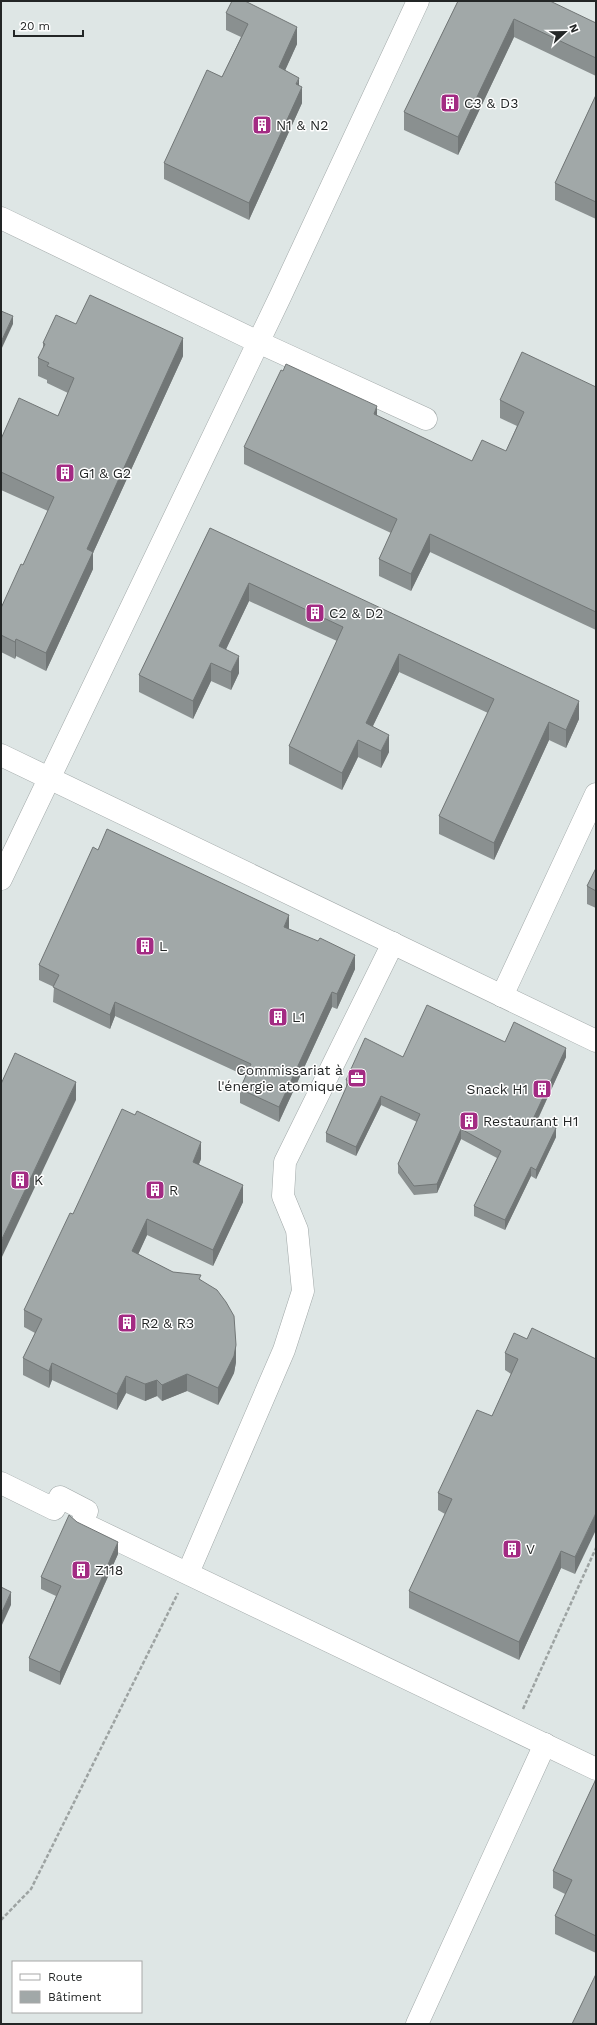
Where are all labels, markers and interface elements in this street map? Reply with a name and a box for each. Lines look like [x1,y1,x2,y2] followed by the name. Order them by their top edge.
[14,12,83,38] scale bar
[545,12,585,52] north arrow
[20,19,50,33] text: 20 m
[566,22,581,35] text: N
[439,92,461,114] building icon: C3 & D3
[464,95,518,111] place label: C3 & D3
[251,114,273,136] building icon: N1 & N2
[276,117,328,133] place label: N1 & N2
[54,462,76,484] building icon: G1 & G2
[79,465,131,481] place label: G1 & G2
[304,602,326,624] building icon: C2 & D2
[329,605,383,621] place label: C2 & D2
[134,935,156,957] building icon: L
[159,938,167,954] place label: L
[267,1006,289,1028] building icon: L1
[292,1009,305,1025] place label: L1
[217,1062,343,1094] place label: Commissariat à l'énergie atomique
[346,1067,368,1089] office icon: Commissariat à l'énergie atomique
[531,1078,553,1100] building icon: Snack H1
[467,1081,528,1097] place label: Snack H1
[458,1110,480,1132] building icon: Restaurant H1
[483,1113,578,1129] place label: Restaurant H1
[9,1169,31,1191] building icon: K
[34,1172,43,1188] place label: K
[144,1179,166,1201] building icon: R
[169,1182,178,1198] place label: R
[116,1312,138,1334] building icon: R2 & R3
[141,1315,194,1331] place label: R2 & R3
[501,1538,523,1560] building icon: V
[526,1541,535,1557] place label: V
[70,1559,92,1581] building icon: Z118
[95,1562,123,1578] place label: Z118
[12,1961,142,2013] legend
[48,1970,82,1984] text: Route
[48,1990,101,2004] text: Bâtiment

